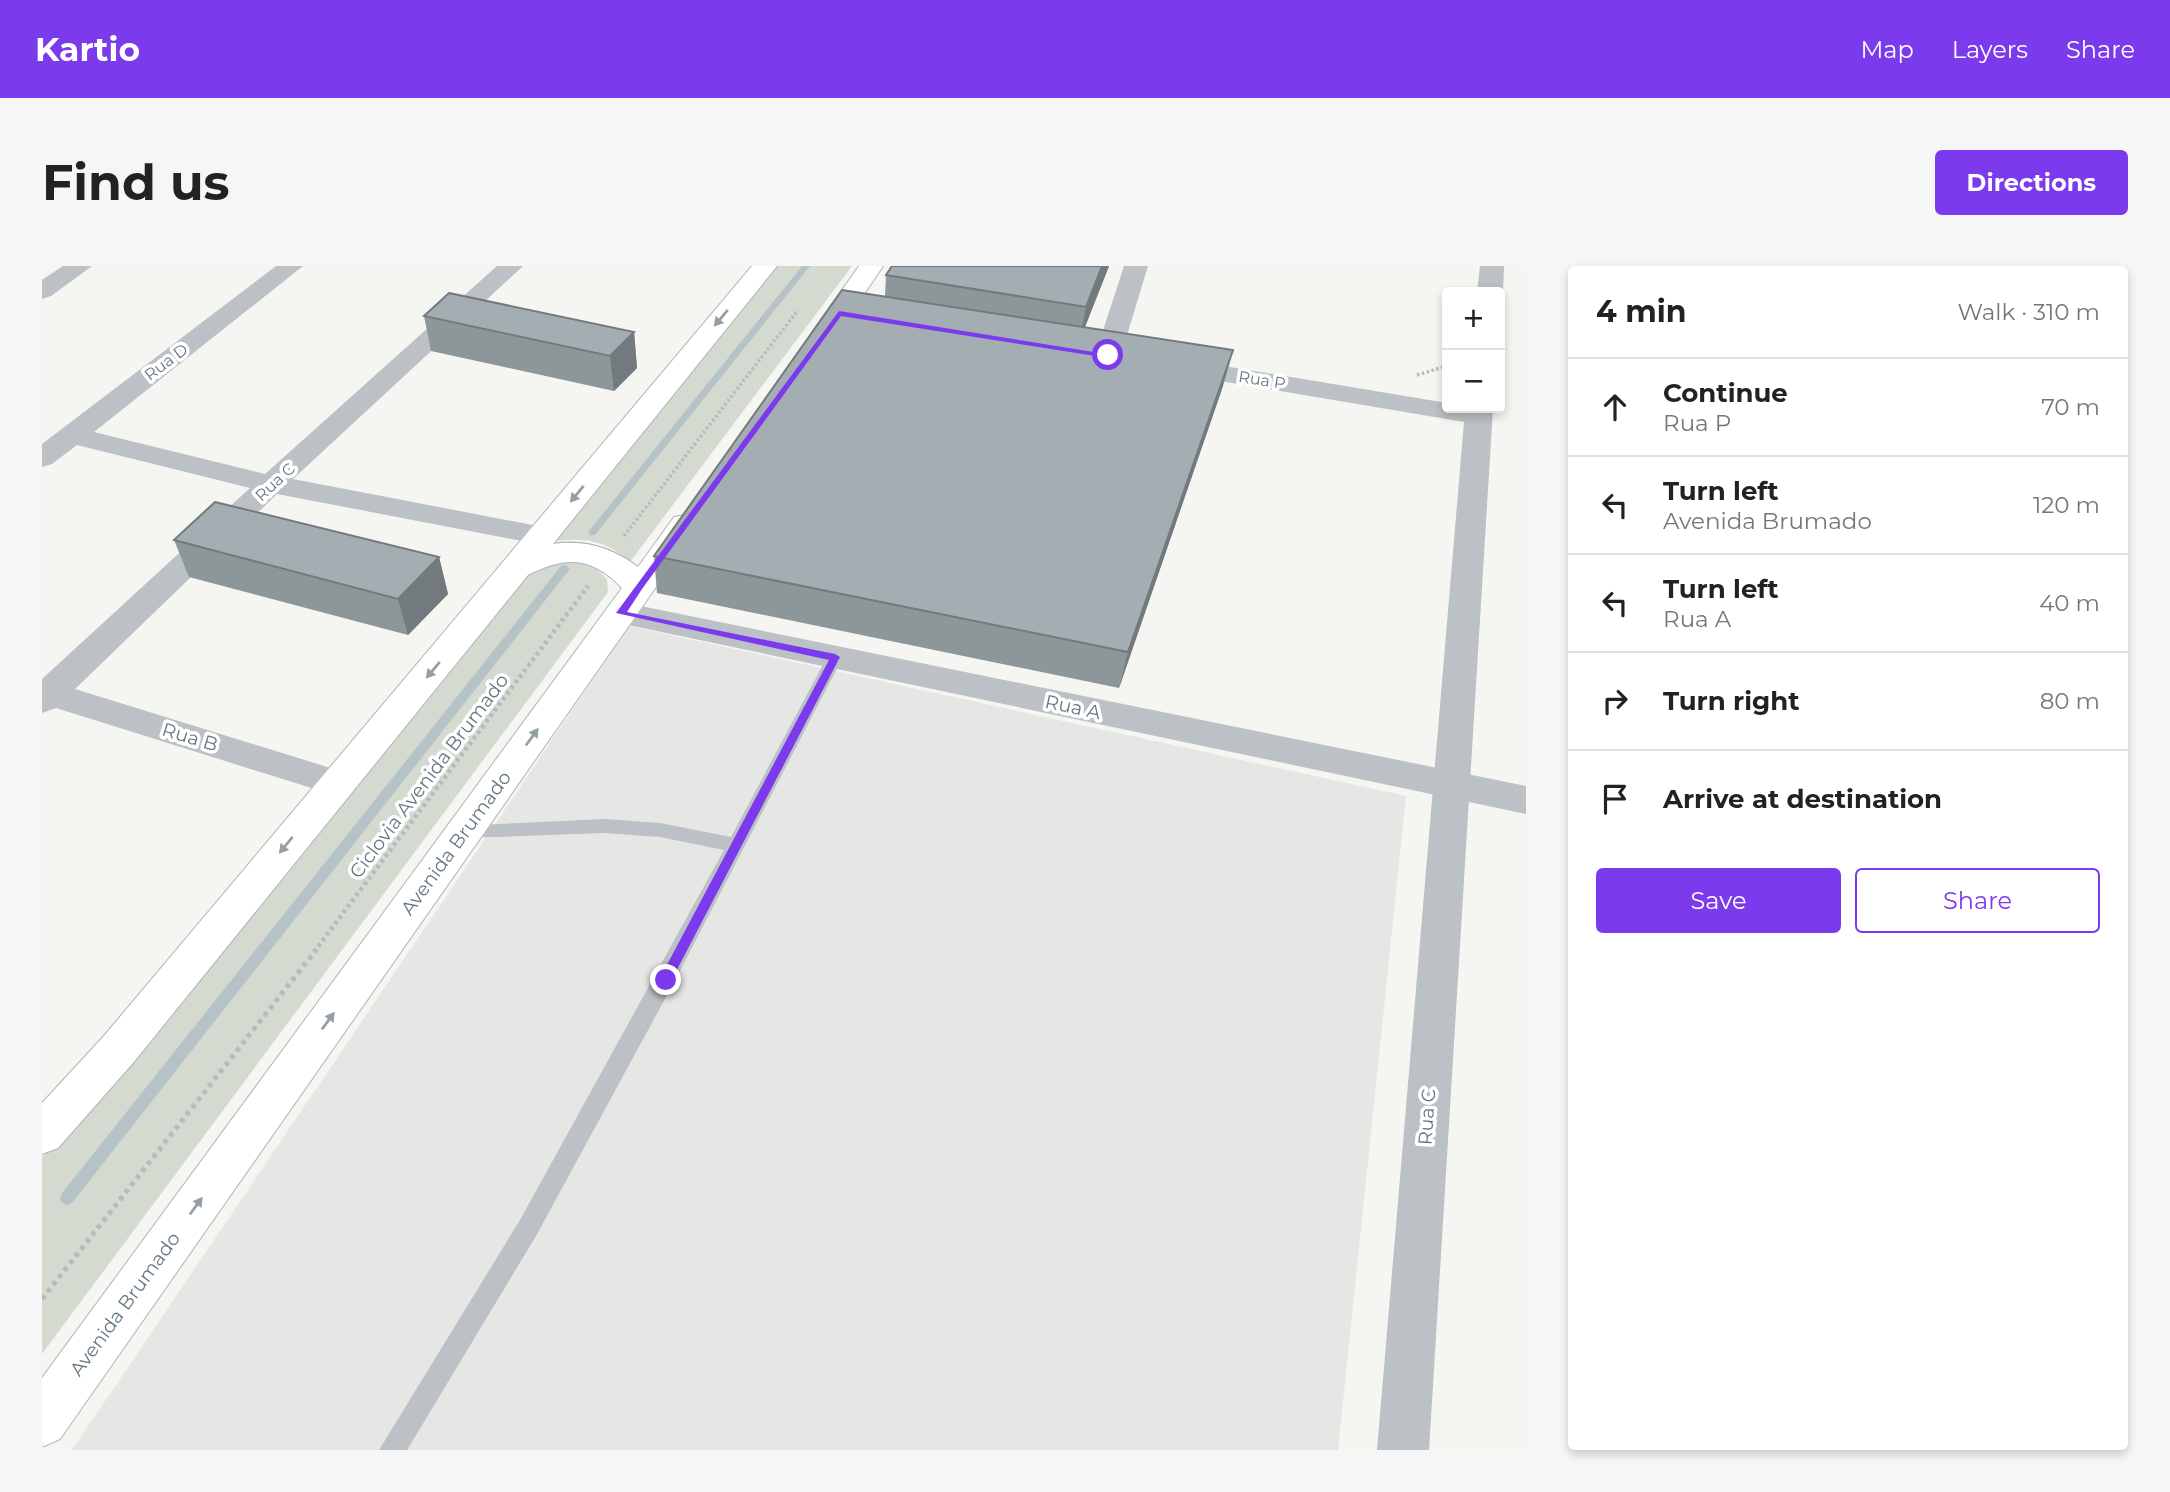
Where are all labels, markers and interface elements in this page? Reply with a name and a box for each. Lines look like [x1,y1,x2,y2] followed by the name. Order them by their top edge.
[35,29,140,69] text: Kartio
[1860,35,1914,64] text: Map
[1952,35,2028,64] text: Layers
[2066,35,2135,64] text: Share
[1935,150,2128,215] button: Directions
[42,153,230,212] text: Find us
[1442,287,1505,413] map controls
[1442,287,1505,350] button: +
[1596,293,1686,330] text: 4 min
[1957,298,2100,326] text: Walk · 310 m
[714,310,729,327] one-way arrow
[1092,339,1123,370] route start
[141,340,191,384] street label: Rua D
[1442,350,1505,413] button: −
[1237,367,1287,393] street label: Rua P
[1663,377,1788,409] text: Continue
[1596,388,1634,426] icon: ahead
[2041,393,2100,421] text: 70 m
[1663,409,1731,437] text: Rua P
[251,459,299,505] street label: Rua C
[1663,475,1779,507] text: Turn left
[569,485,584,503] one-way arrow
[1596,486,1634,524] icon: left
[2033,491,2100,519] text: 120 m
[1663,507,1872,535] text: Avenida Brumado
[1663,573,1779,605] text: Turn left
[1596,584,1634,622] icon: left
[2039,589,2100,617] text: 40 m
[1663,605,1731,633] text: Rua A
[425,661,440,679] one-way arrow
[345,669,513,883] street label: Ciclovia Avenida Brumado
[1596,682,1634,720] icon: right
[1663,685,1799,717] text: Turn right
[2040,687,2100,715] text: 80 m
[1043,690,1103,724] street label: Rua A
[159,718,221,756] street label: Rua B
[525,728,539,746] one-way arrow
[396,767,516,919] street label: Avenida Brumado
[1596,780,1634,818] icon: arrive
[1663,783,1942,815] text: Arrive at destination
[279,835,294,853] one-way arrow
[1596,868,1841,933] button: Save
[1855,868,2100,933] button: Share
[650,964,681,995] route end
[321,1012,335,1030] one-way arrow
[1414,1088,1440,1146] street label: Rua C
[188,1197,202,1215] one-way arrow
[65,1227,185,1381] street label: Avenida Brumado

